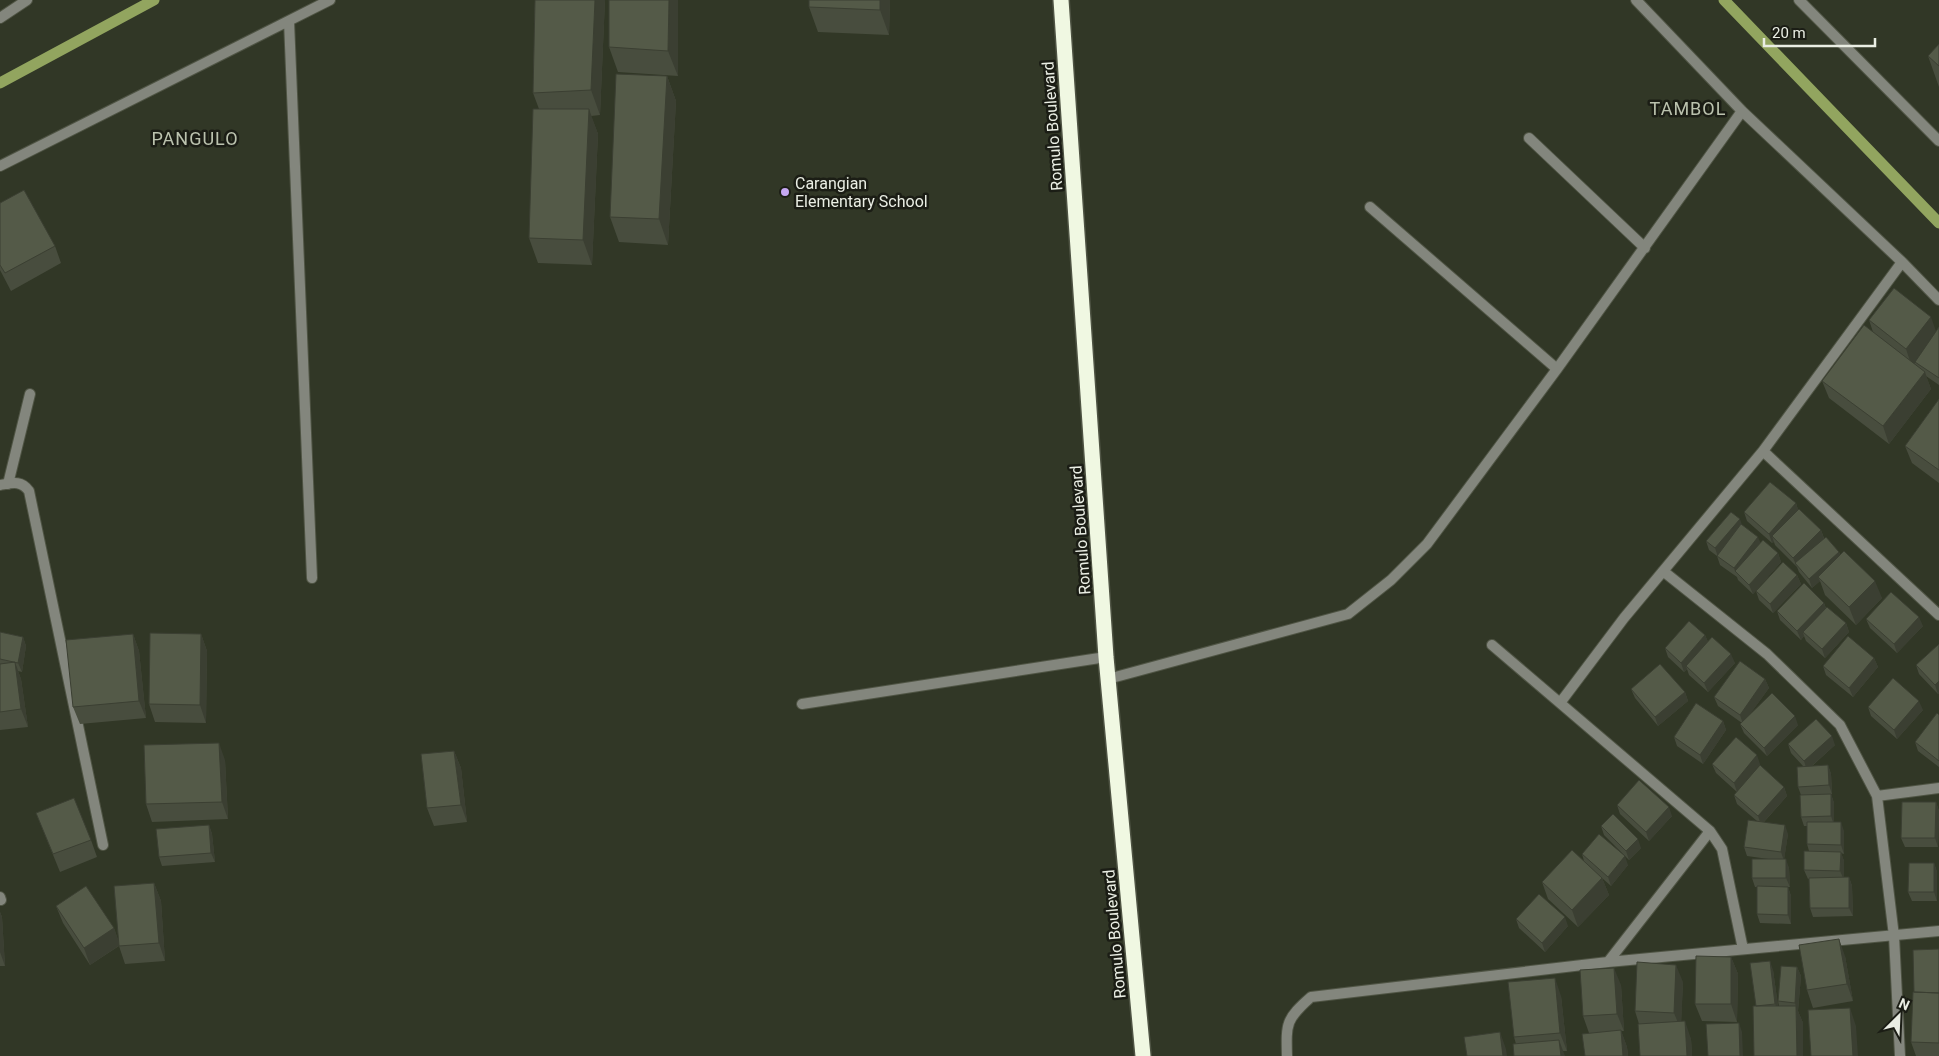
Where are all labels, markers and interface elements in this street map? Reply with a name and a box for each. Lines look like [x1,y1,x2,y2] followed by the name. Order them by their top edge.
[1764,15,1875,47] scale bar
[1772,24,1806,42] text: 20 m
[1039,61,1066,191] street label: Romulo Boulevard
[1650,98,1726,119] district label: TAMBOL
[151,128,239,149] district label: PANGULO
[795,174,928,211] place label: Carangian Elementary School
[779,186,791,198] marker: Carangian Elementary School
[1067,465,1094,595] street label: Romulo Boulevard
[1099,869,1130,999] street label: Romulo Boulevard
[1874,991,1924,1041] north arrow
[1897,995,1912,1013] text: N

